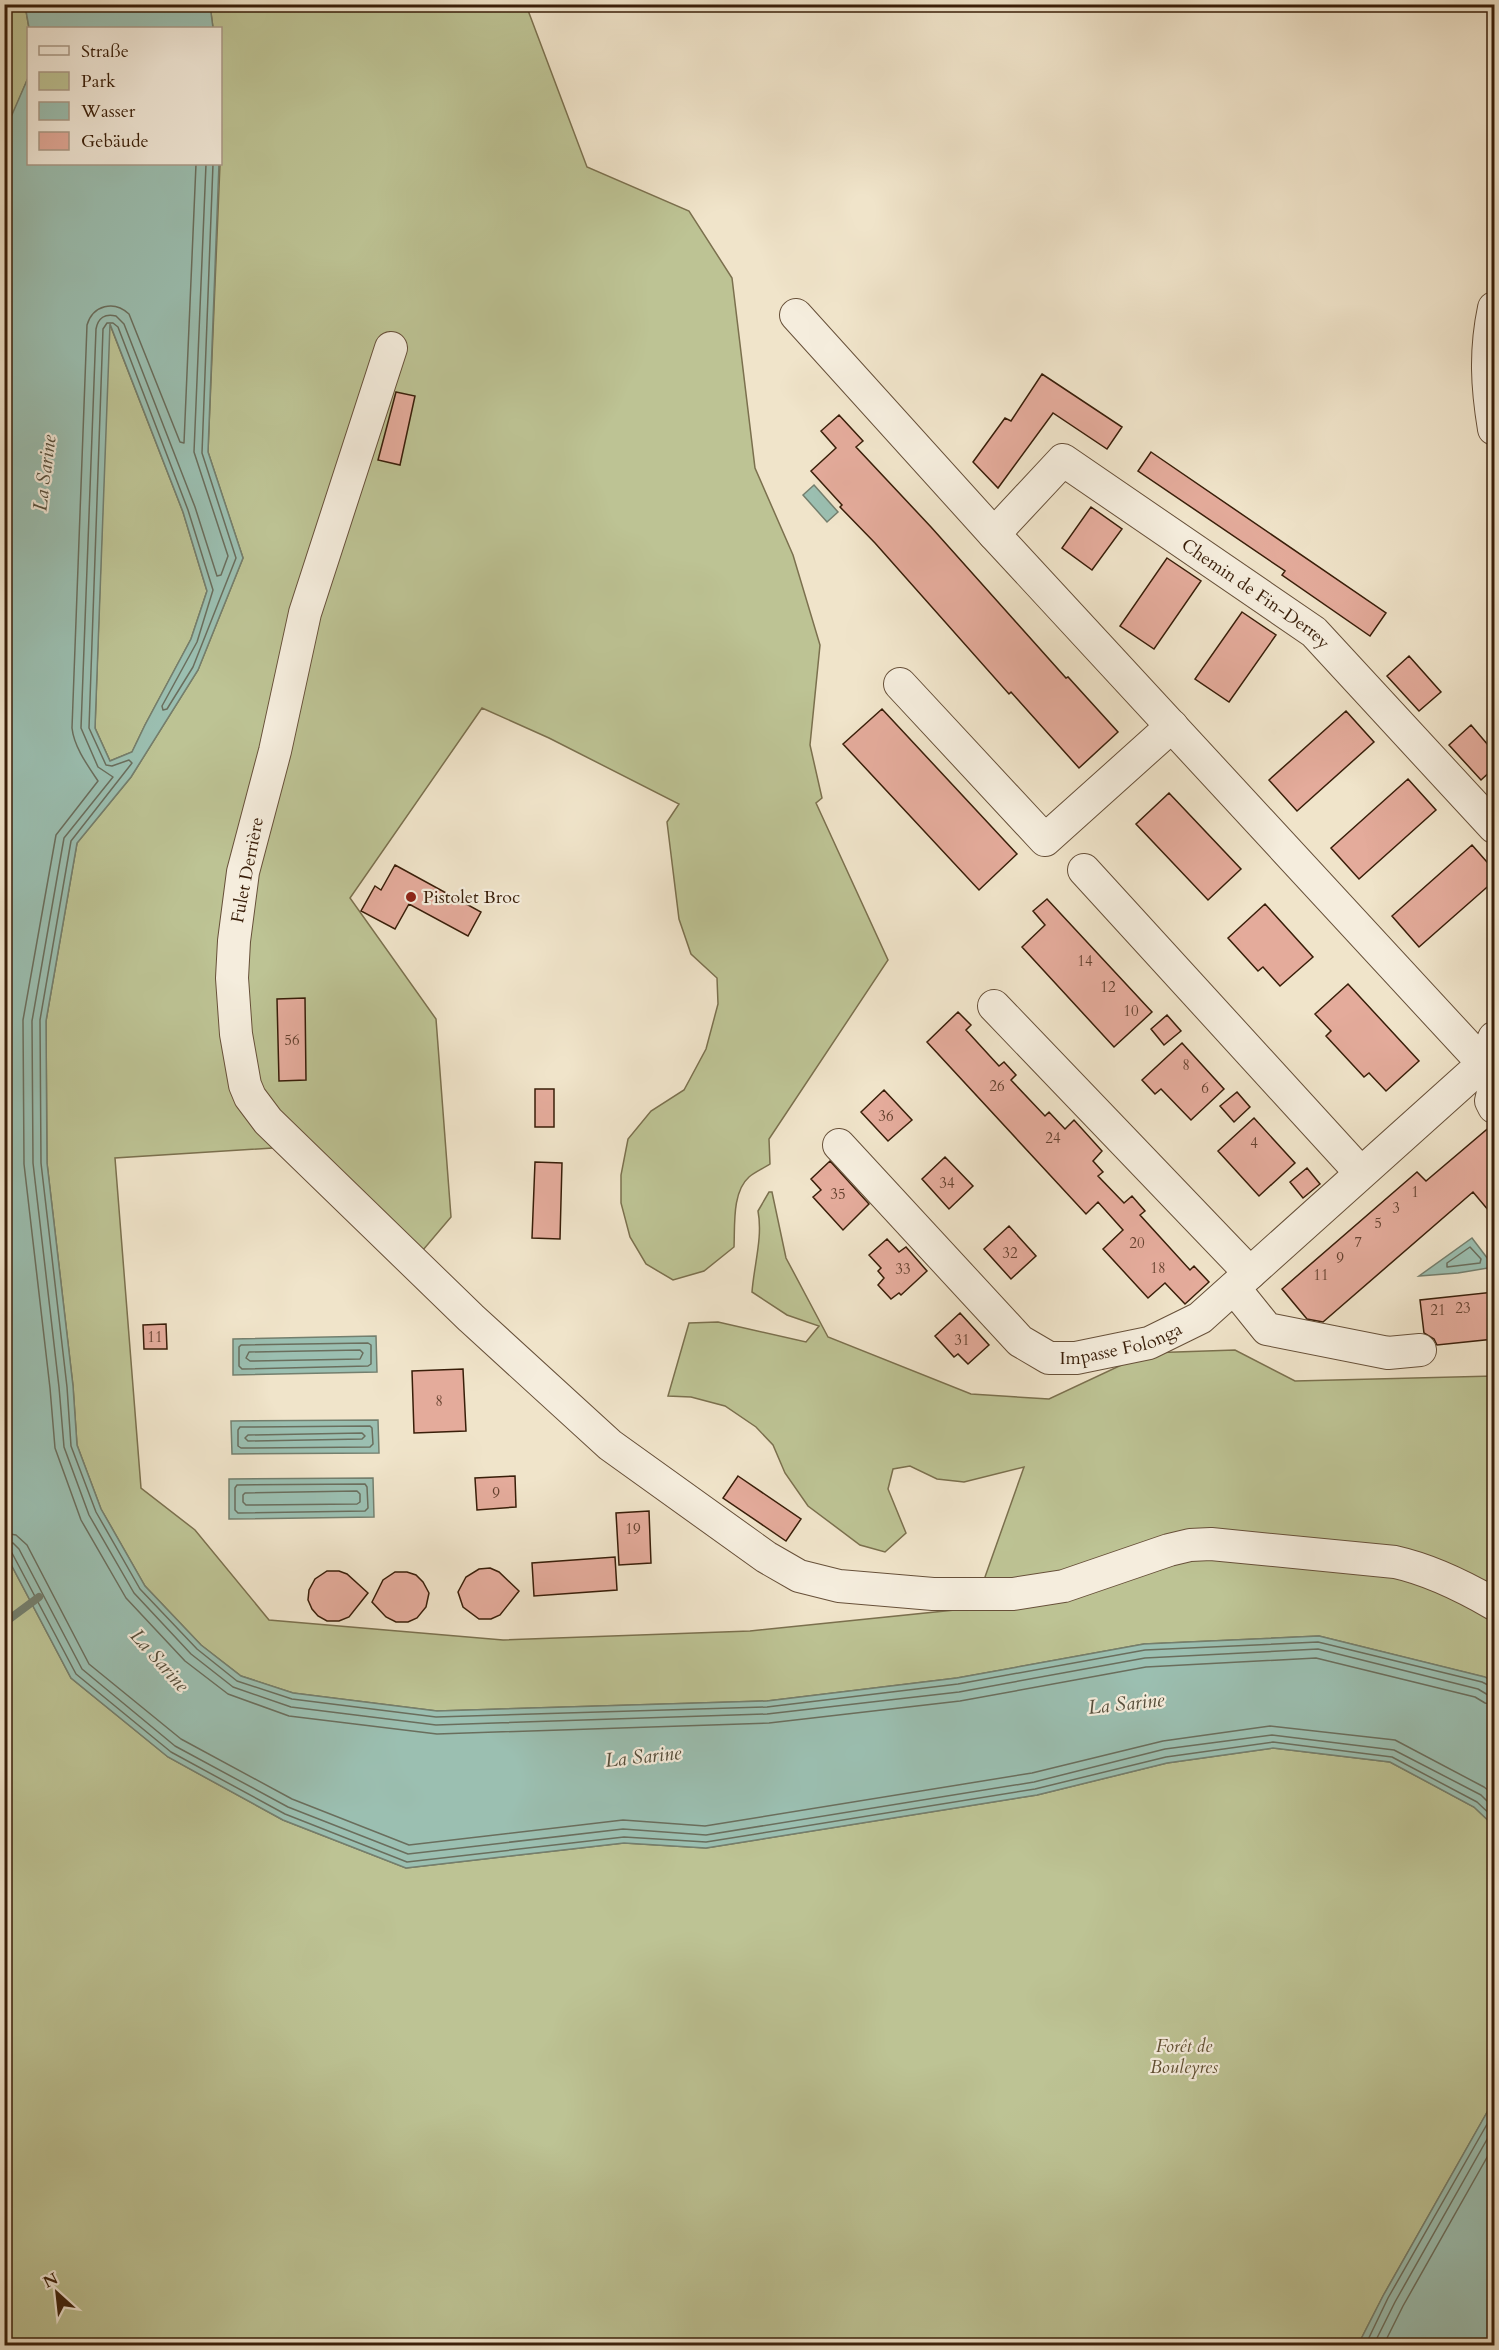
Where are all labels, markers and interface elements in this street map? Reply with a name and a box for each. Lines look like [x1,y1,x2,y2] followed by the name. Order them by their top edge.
[27,27,222,165] legend
[81,39,129,64] text: Straße
[81,69,116,94] text: Park
[80,99,136,124] text: Wasser
[81,129,149,154] text: Gebäude
[26,433,63,513] water label: La Sarine
[1176,533,1336,655] street label: Chemin de Fin-Derrey
[225,815,270,925] street label: Fulet Derrière
[423,885,520,910] place label: Pistolet Broc
[404,890,418,904] marker: Pistolet Broc
[1077,951,1093,971] house number: 14
[1100,977,1116,997] house number: 12
[1123,1001,1139,1021] house number: 10
[284,1030,300,1050] house number: 56
[1182,1055,1190,1075] house number: 8
[989,1076,1005,1096] house number: 26
[1201,1078,1209,1098] house number: 6
[878,1106,894,1126] house number: 36
[1045,1128,1061,1148] house number: 24
[1250,1133,1258,1153] house number: 4
[939,1173,955,1193] house number: 34
[1411,1182,1419,1202] house number: 1
[830,1184,846,1204] house number: 35
[1392,1198,1400,1218] house number: 3
[1374,1213,1382,1233] house number: 5
[1354,1232,1362,1252] house number: 7
[1129,1233,1145,1253] house number: 20
[1002,1243,1018,1263] house number: 32
[1336,1248,1344,1268] house number: 9
[1150,1258,1166,1278] house number: 18
[895,1259,911,1279] house number: 33
[1313,1265,1329,1285] house number: 11
[1455,1298,1471,1318] house number: 23
[1430,1300,1446,1320] house number: 21
[1059,1317,1187,1371] street label: Impasse Folonga
[147,1327,163,1347] house number: 11
[954,1330,970,1350] house number: 31
[435,1391,443,1411] house number: 8
[492,1483,500,1503] house number: 9
[625,1519,641,1539] house number: 19
[124,1623,195,1698] water label: La Sarine
[1087,1686,1166,1721] water label: La Sarine
[604,1739,683,1774] water label: La Sarine
[1150,2034,1218,2080] park label: Forêt de Bouleyres
[27,2263,87,2323] north arrow
[39,2268,62,2293] text: N

